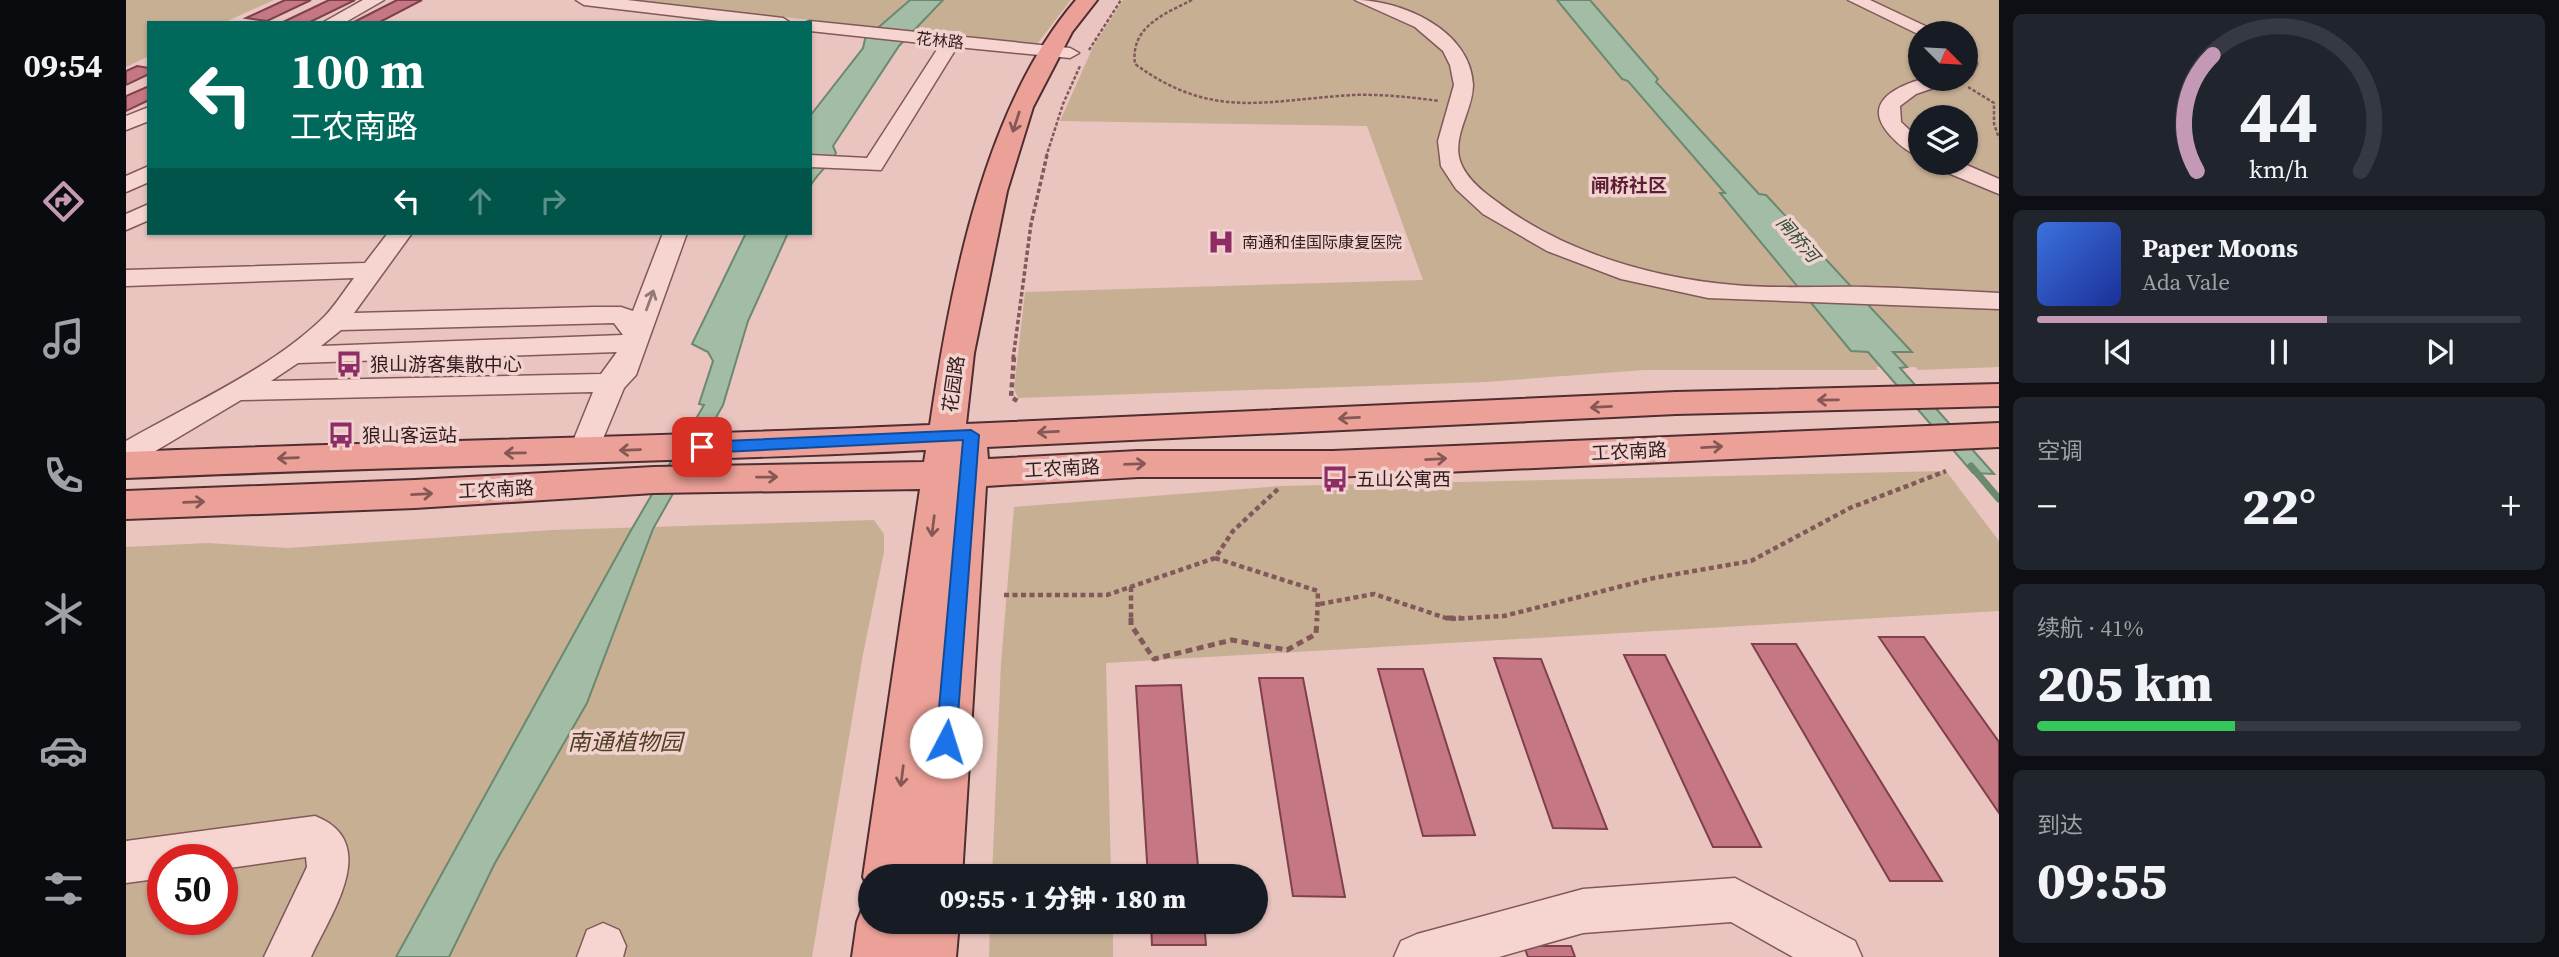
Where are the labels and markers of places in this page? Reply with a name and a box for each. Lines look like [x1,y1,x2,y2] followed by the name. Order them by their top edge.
[1206,227,1236,257] hospital icon: 南通和佳国际康复医院
[1242,231,1402,253] place label: 南通和佳国际康复医院
[334,349,364,379] bus stop icon: 狼山游客集散中心
[370,351,522,377] place label: 狼山游客集散中心
[672,417,732,477] pin
[326,420,356,450] bus stop icon: 狼山客运站
[362,422,457,448] place label: 狼山客运站
[1320,464,1350,494] bus stop icon: 五山公寓西
[1356,466,1451,492] place label: 五山公寓西

